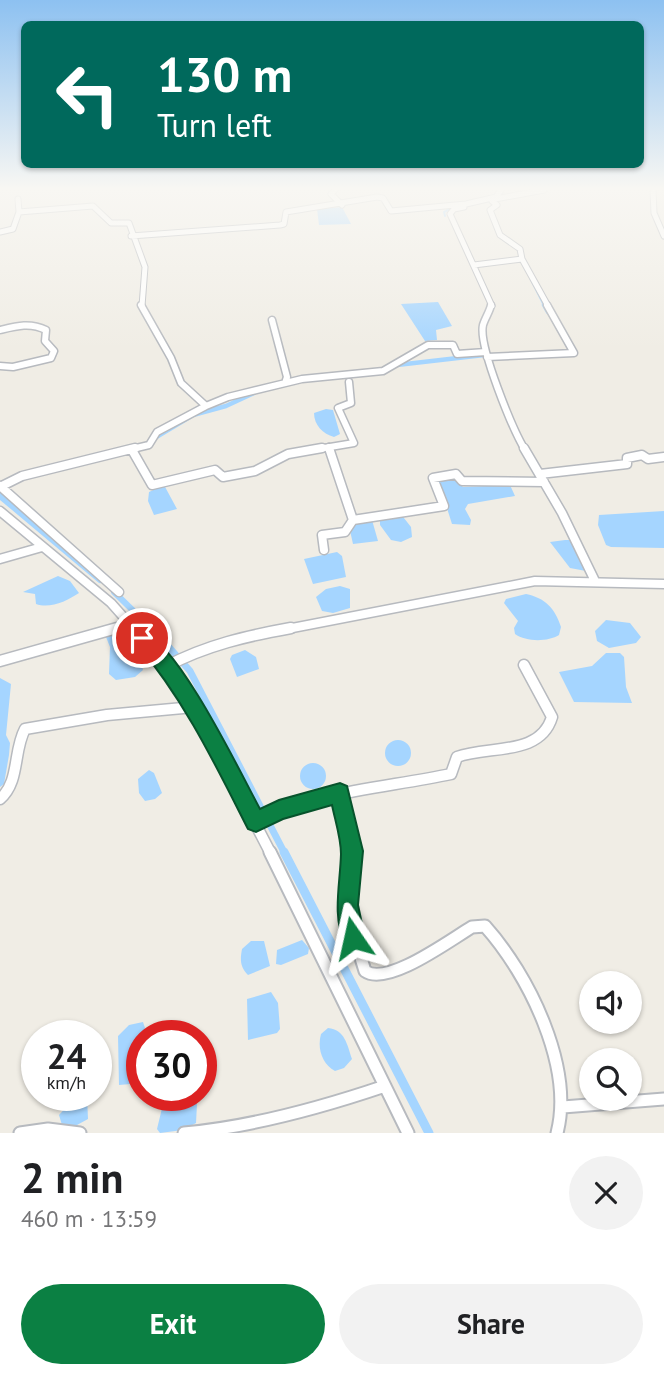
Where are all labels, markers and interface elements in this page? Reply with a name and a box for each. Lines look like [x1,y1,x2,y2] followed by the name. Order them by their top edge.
[157,42,292,106] text: 130 m
[42,49,133,140] icon: left
[157,104,272,146] text: Turn left
[112,608,172,668] pin
[123,619,161,657] icon: arrive
[316,901,390,975] position arrow
[579,971,642,1111] map controls
[579,971,642,1034] button: sound
[126,1020,217,1111] speed limit sign: 30
[47,1033,86,1079] text: 24
[579,1048,642,1111] button: search
[47,1071,86,1094] text: km/h
[21,1150,123,1205] text: 2 min
[569,1156,643,1230] button: close
[21,1204,157,1233] text: 460 m · 13:59
[21,1284,325,1364] button: Exit
[339,1284,643,1364] button: Share

